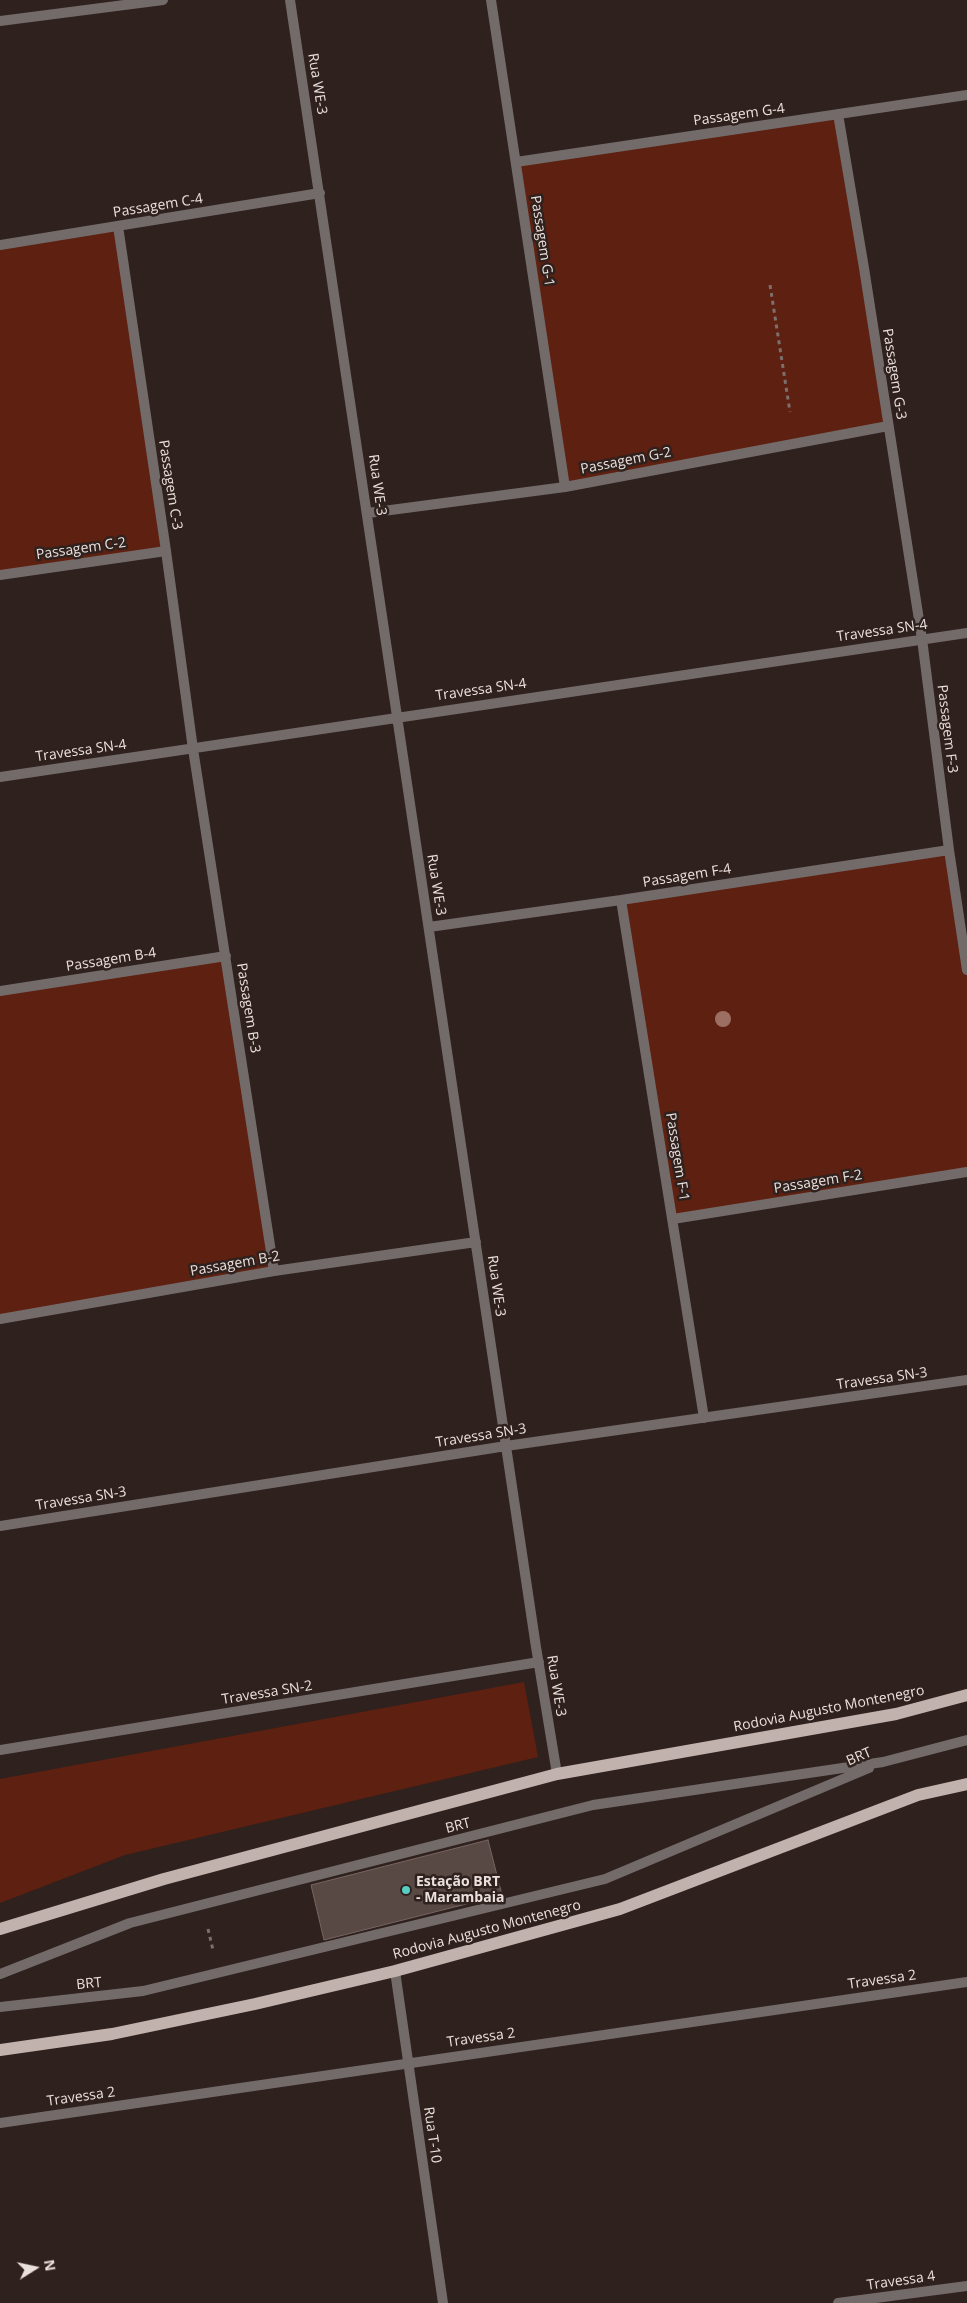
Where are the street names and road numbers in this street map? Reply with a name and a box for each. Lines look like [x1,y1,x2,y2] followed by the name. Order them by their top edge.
[304,52,330,116] street label: Rua WE-3
[692,100,786,130] street label: Passagem G-4
[112,191,204,221] street label: Passagem C-4
[527,194,557,288] street label: Passagem G-1
[879,327,909,421] street label: Passagem G-3
[155,439,185,531] street label: Passagem C-3
[579,444,673,478] street label: Passagem G-2
[364,453,390,517] street label: Rua WE-3
[35,534,127,564] street label: Passagem C-2
[835,616,929,646] street label: Travessa SN-4
[434,675,528,705] street label: Travessa SN-4
[933,684,961,774] street label: Passagem F-3
[34,736,128,766] street label: Travessa SN-4
[423,853,449,917] street label: Rua WE-3
[642,861,732,891] street label: Passagem F-4
[65,945,157,975] street label: Passagem B-4
[233,962,263,1054] street label: Passagem B-3
[662,1112,692,1202] street label: Passagem F-1
[773,1167,863,1197] street label: Passagem F-2
[189,1248,281,1280] street label: Passagem B-2
[483,1254,509,1318] street label: Rua WE-3
[835,1364,929,1394] street label: Travessa SN-3
[434,1421,528,1451] street label: Travessa SN-3
[34,1484,128,1514] street label: Travessa SN-3
[543,1654,569,1718] street label: Rua WE-3
[220,1678,314,1708] street label: Travessa SN-2
[732,1682,926,1736] street label: Rodovia Augusto Montenegro
[844,1744,874,1770] street label: BRT
[444,1815,472,1837] street label: BRT
[391,1897,583,1963] street label: Rodovia Augusto Montenegro
[847,1967,917,1993] street label: Travessa 2
[75,1974,103,1994] street label: BRT
[446,2025,516,2051] street label: Travessa 2
[46,2084,116,2110] street label: Travessa 2
[420,2106,444,2164] street label: Rua T-10
[866,2268,936,2294] street label: Travessa 4

